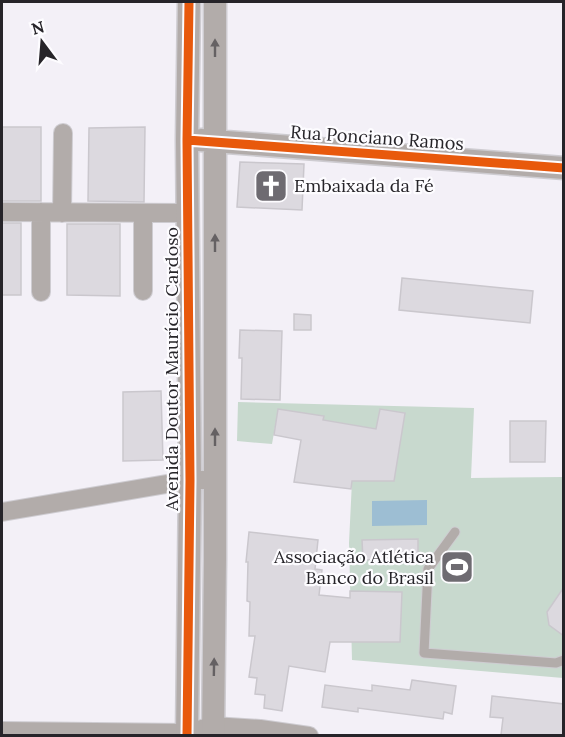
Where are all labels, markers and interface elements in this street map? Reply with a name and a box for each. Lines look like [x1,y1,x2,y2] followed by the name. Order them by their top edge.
[12,12,72,72] north arrow
[29,16,47,39] text: N
[210,39,220,58] one-way arrow
[289,120,465,155] street label: Rua Ponciano Ramos
[253,168,289,204] church icon: Embaixada da Fé
[294,174,434,197] place label: Embaixada da Fé
[160,227,183,512] street label: Avenida Doutor Maurício Cardoso
[210,234,220,253] one-way arrow
[210,428,220,447] one-way arrow
[273,545,434,589] place label: Associação Atlética Banco do Brasil
[439,549,475,585] sports icon: Associação Atlética Banco do Brasil
[209,658,219,677] one-way arrow

